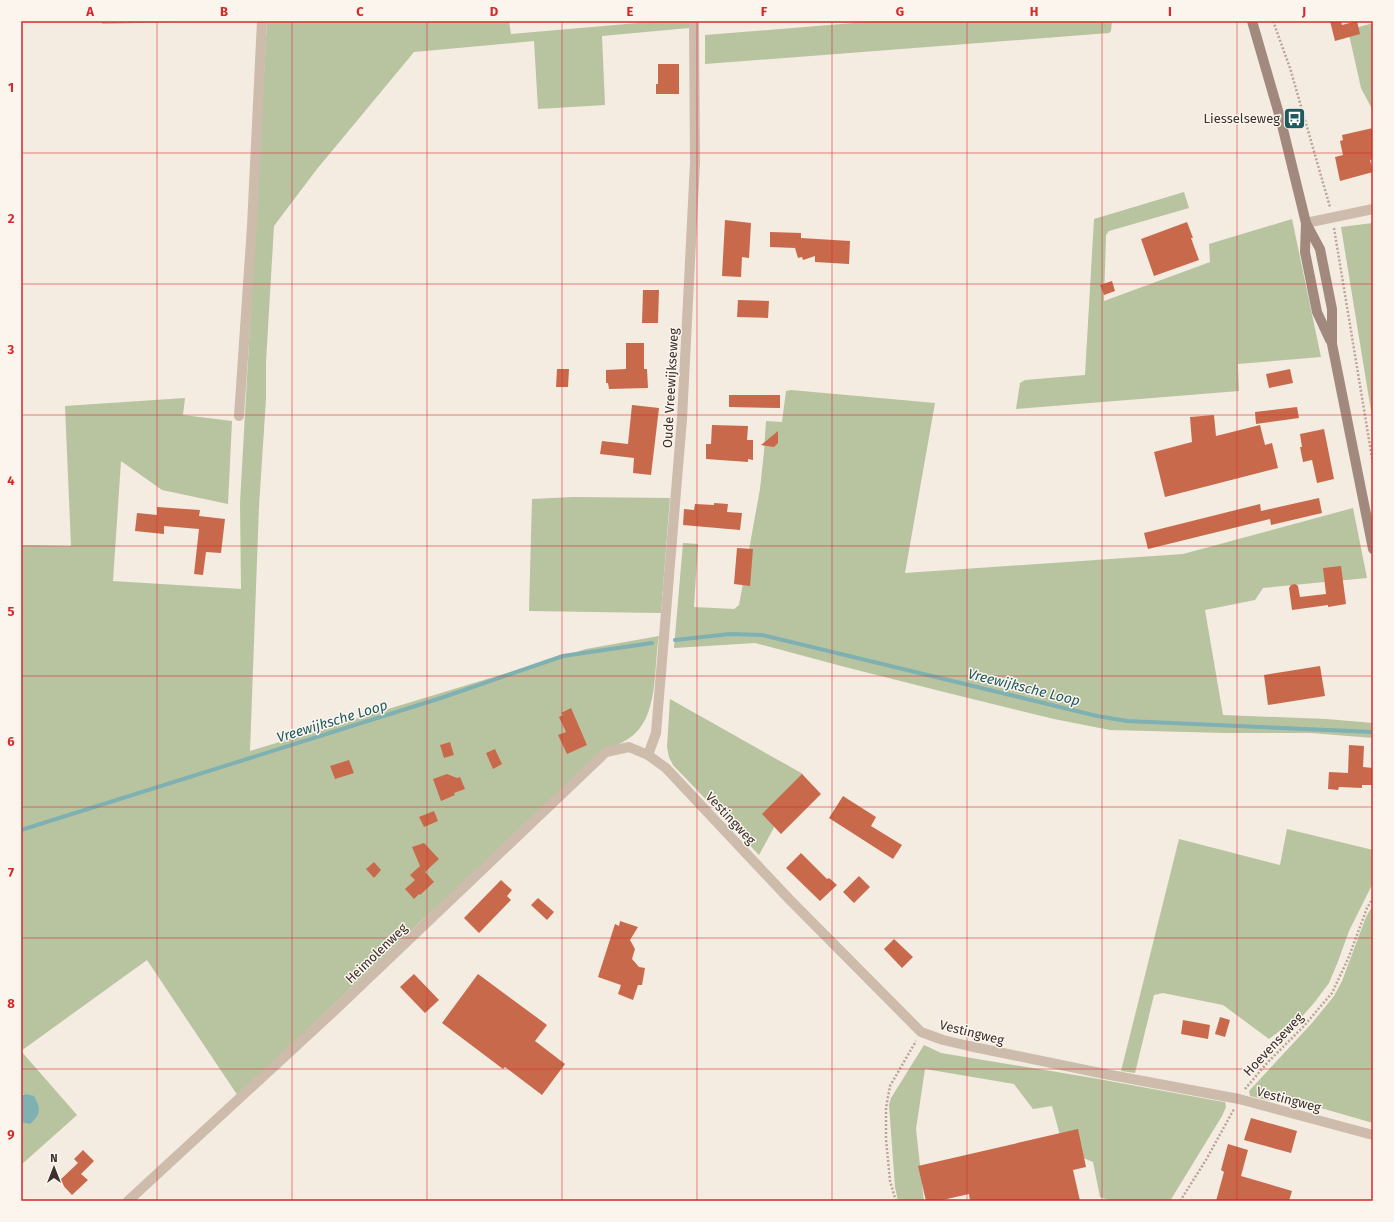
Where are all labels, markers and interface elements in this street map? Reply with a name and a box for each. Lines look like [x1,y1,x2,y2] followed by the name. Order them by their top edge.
[85,4,94,19] text: A
[220,4,228,19] text: B
[356,4,364,19] text: C
[490,4,499,19] text: D
[627,4,634,19] text: E
[761,4,768,19] text: F
[896,4,904,19] text: G
[1030,4,1038,19] text: H
[1168,4,1172,19] text: I
[1301,4,1306,19] text: J
[8,80,14,95] text: 1
[1282,105,1308,131] bus stop icon: Liesselseweg
[1204,111,1280,126] place label: Liesselseweg
[8,211,15,226] text: 2
[660,327,681,448] street label: Oude Vreewijkseweg
[7,342,15,357] text: 3
[7,473,15,488] text: 4
[8,604,15,619] text: 5
[966,665,1082,710] water label: Vreewijksche Loop
[275,697,390,746] water label: Vreewijksche Loop
[7,734,15,749] text: 6
[703,789,759,848] street label: Vestingweg
[8,865,14,880] text: 7
[342,920,410,987] street label: Heimolenweg
[7,996,15,1011] text: 8
[1240,1009,1307,1079] street label: Hoevenseweg
[938,1017,1006,1048] street label: Vestingweg
[1255,1084,1323,1115] street label: Vestingweg
[7,1127,15,1142] text: 9
[34,1148,74,1188] north arrow
[50,1152,58,1165] text: N

